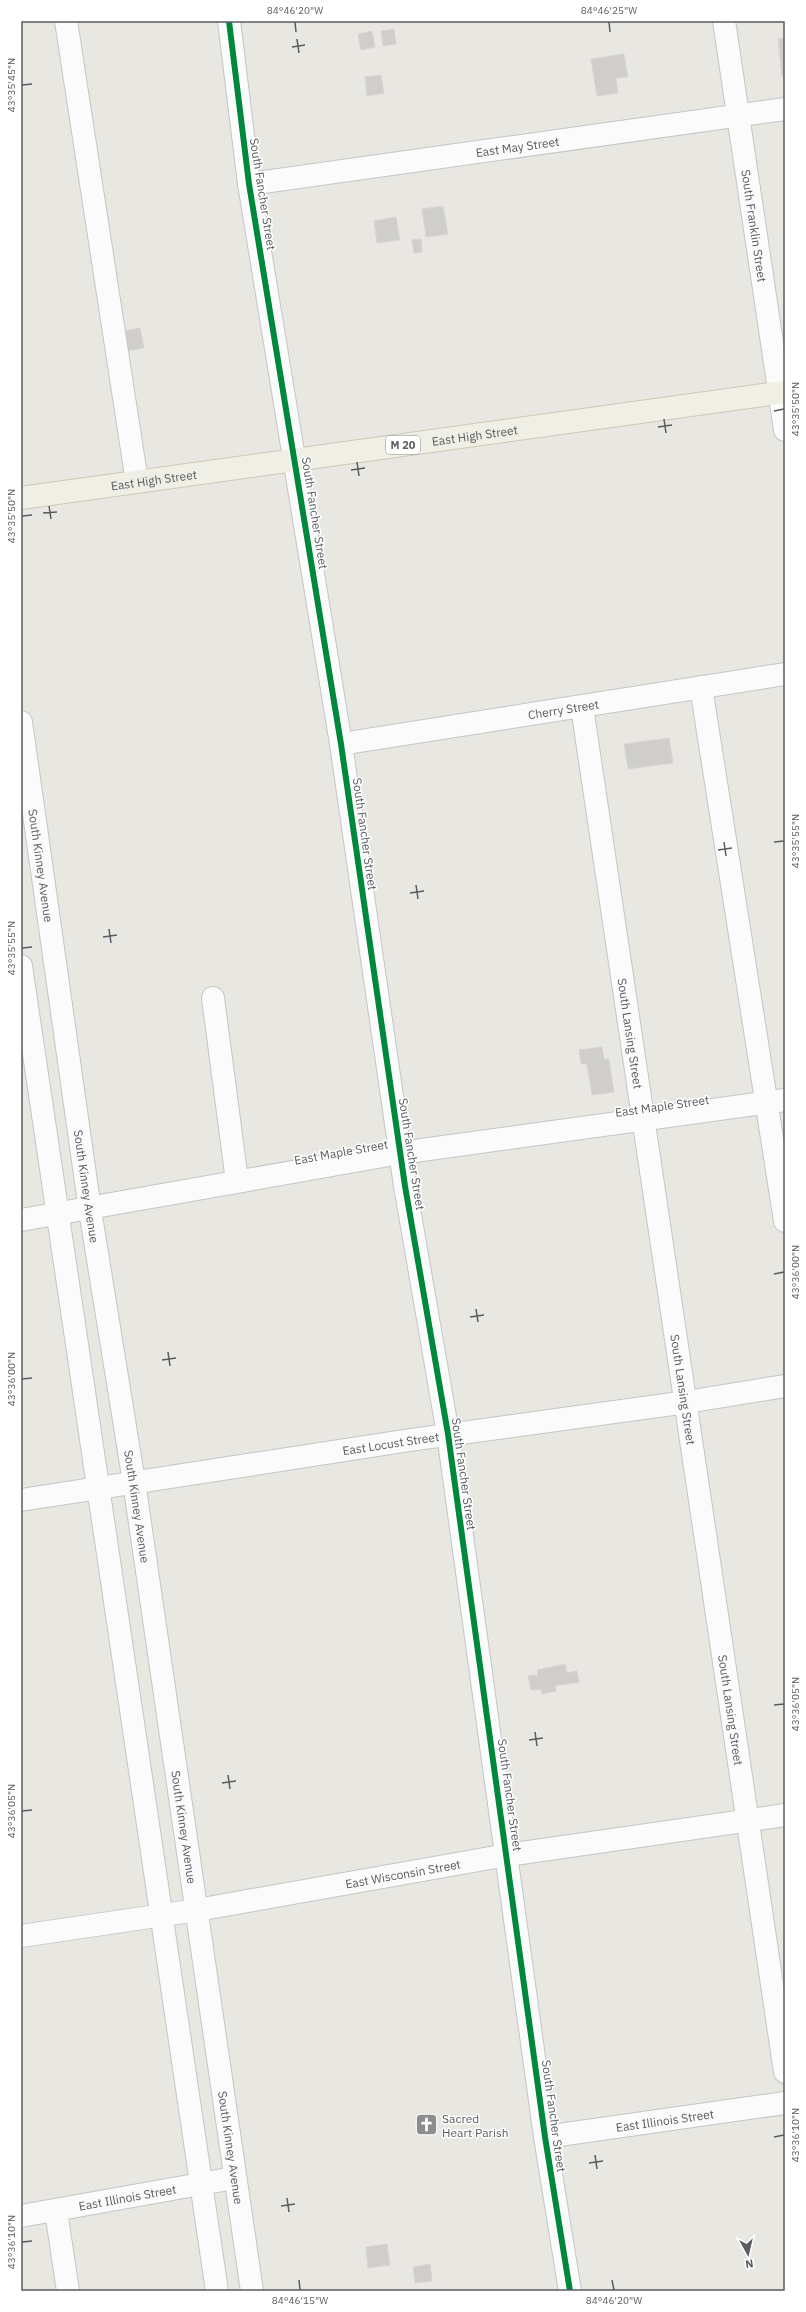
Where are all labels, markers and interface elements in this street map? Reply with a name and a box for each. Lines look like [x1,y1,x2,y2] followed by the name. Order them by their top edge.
[267,4,323,17] text: 84°46'20"W
[581,4,637,17] text: 84°46'25"W
[5,58,18,112] text: 43°35'45"N
[475,133,560,160] street label: East May Street
[247,137,279,251] street label: South Fancher Street
[739,168,770,283] street label: South Franklin Street
[789,382,802,436] text: 43°35'50"N
[431,422,519,448] street label: East High Street
[386,436,420,454] road number: M 20
[299,456,331,570] street label: South Fancher Street
[110,466,198,493] street label: East High Street
[5,489,18,543] text: 43°35'50"N
[527,696,600,722] street label: Cherry Street
[350,777,380,891] street label: South Fancher Street
[26,808,57,924] street label: South Kinney Avenue
[789,814,802,868] text: 43°35'55"N
[5,921,18,975] text: 43°35'55"N
[615,977,646,1090] street label: South Lansing Street
[614,1092,710,1120] street label: East Maple Street
[396,1097,428,1211] street label: South Fancher Street
[71,1129,103,1244] street label: South Kinney Avenue
[293,1136,389,1168] street label: East Maple Street
[789,1245,802,1299] text: 43°36'00"N
[668,1333,699,1446] street label: South Lansing Street
[5,1352,18,1406] text: 43°36'00"N
[449,1417,479,1531] street label: South Fancher Street
[341,1429,440,1458] street label: East Locust Street
[121,1449,153,1564] street label: South Kinney Avenue
[716,1654,747,1766] street label: South Lansing Street
[789,1677,802,1731] text: 43°36'05"N
[495,1738,525,1852] street label: South Fancher Street
[169,1769,200,1885] street label: South Kinney Avenue
[5,1784,18,1838] text: 43°36'05"N
[344,1856,462,1891] street label: East Wisconsin Street
[539,2059,569,2173] street label: South Fancher Street
[215,2090,247,2206] street label: South Kinney Avenue
[615,2106,715,2134] street label: East Illinois Street
[789,2108,802,2162] text: 43°36'10"N
[442,2111,509,2140] place label: Sacred Heart Parish
[414,2112,440,2138] church icon: Sacred Heart Parish
[77,2181,177,2213] street label: East Illinois Street
[5,2215,18,2269] text: 43°36'10"N
[728,2234,768,2274] north arrow
[744,2256,754,2271] text: N
[272,2294,328,2307] text: 84°46'15"W
[586,2294,642,2307] text: 84°46'20"W

